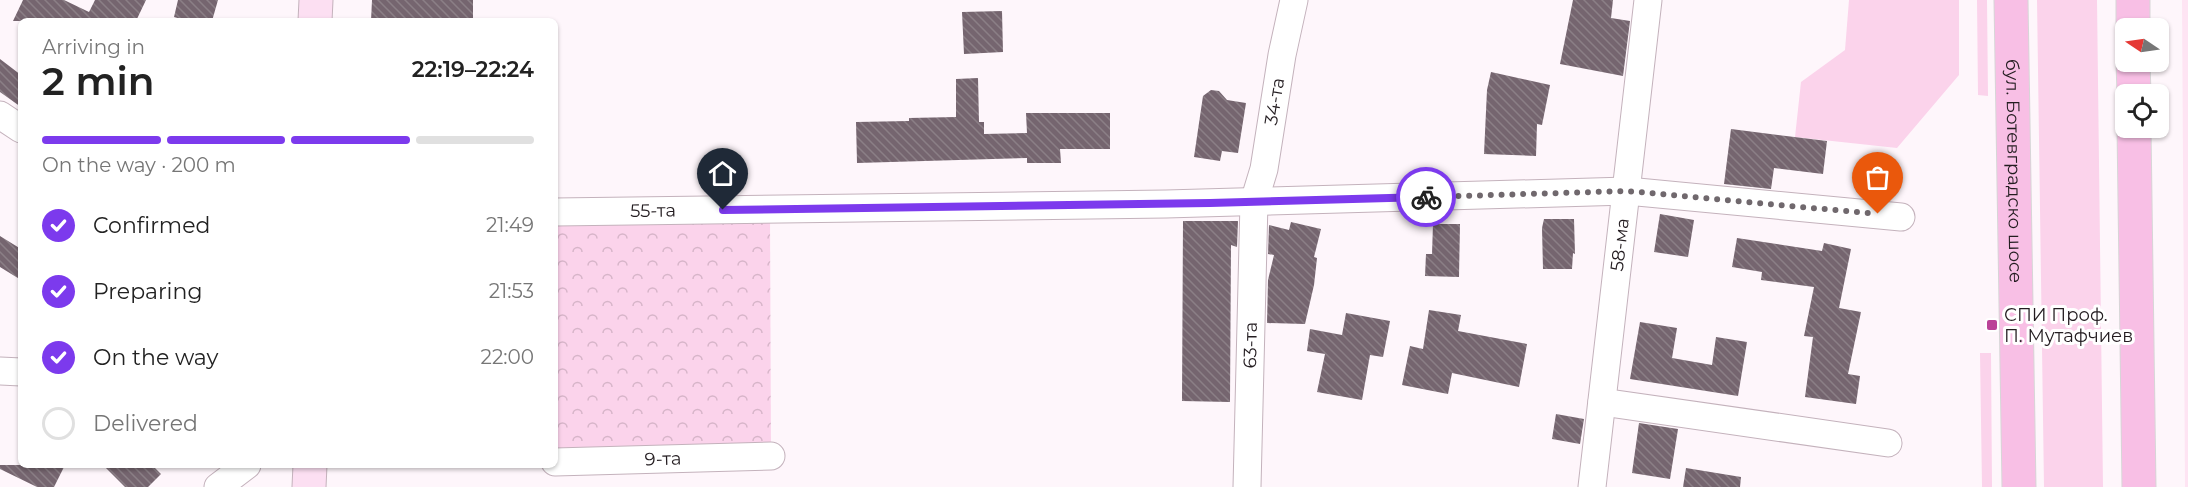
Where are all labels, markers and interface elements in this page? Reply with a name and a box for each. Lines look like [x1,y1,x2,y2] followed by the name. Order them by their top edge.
[2115,18,2169,72] north arrow
[2115,18,2169,138] map controls
[42,35,145,59] text: Arriving in
[412,56,534,83] text: 22:19–22:24
[42,57,155,105] text: 2 min
[2001,59,2027,283] street label: бул. Ботевградско шосе
[1260,76,1289,127] street label: 34-та
[2115,84,2169,138] button: locate
[697,148,748,210] pin
[1852,152,1903,214] pin
[42,153,236,177] text: On the way · 200 m
[706,157,739,190] icon: home
[1861,161,1894,194] icon: bag
[1396,167,1456,227] courier
[1410,181,1443,214] icon: bike
[630,199,676,222] street label: 55-та
[42,209,75,242] icon: check
[93,212,210,239] text: Confirmed
[486,213,534,237] text: 21:49
[1606,217,1634,272] street label: 58-ма
[42,275,75,308] icon: check
[93,278,202,305] text: Preparing
[489,279,534,303] text: 21:53
[2004,304,2133,347] place label: СПИ Проф. П. Мутафчиев
[1985,318,1999,332] marker: СПИ Проф. П. Мутафчиев
[1239,321,1262,369] street label: 63-та
[42,341,75,374] icon: check
[93,344,218,371] text: On the way
[481,345,534,369] text: 22:00
[93,410,198,437] text: Delivered
[644,447,682,471] street label: 9-та

